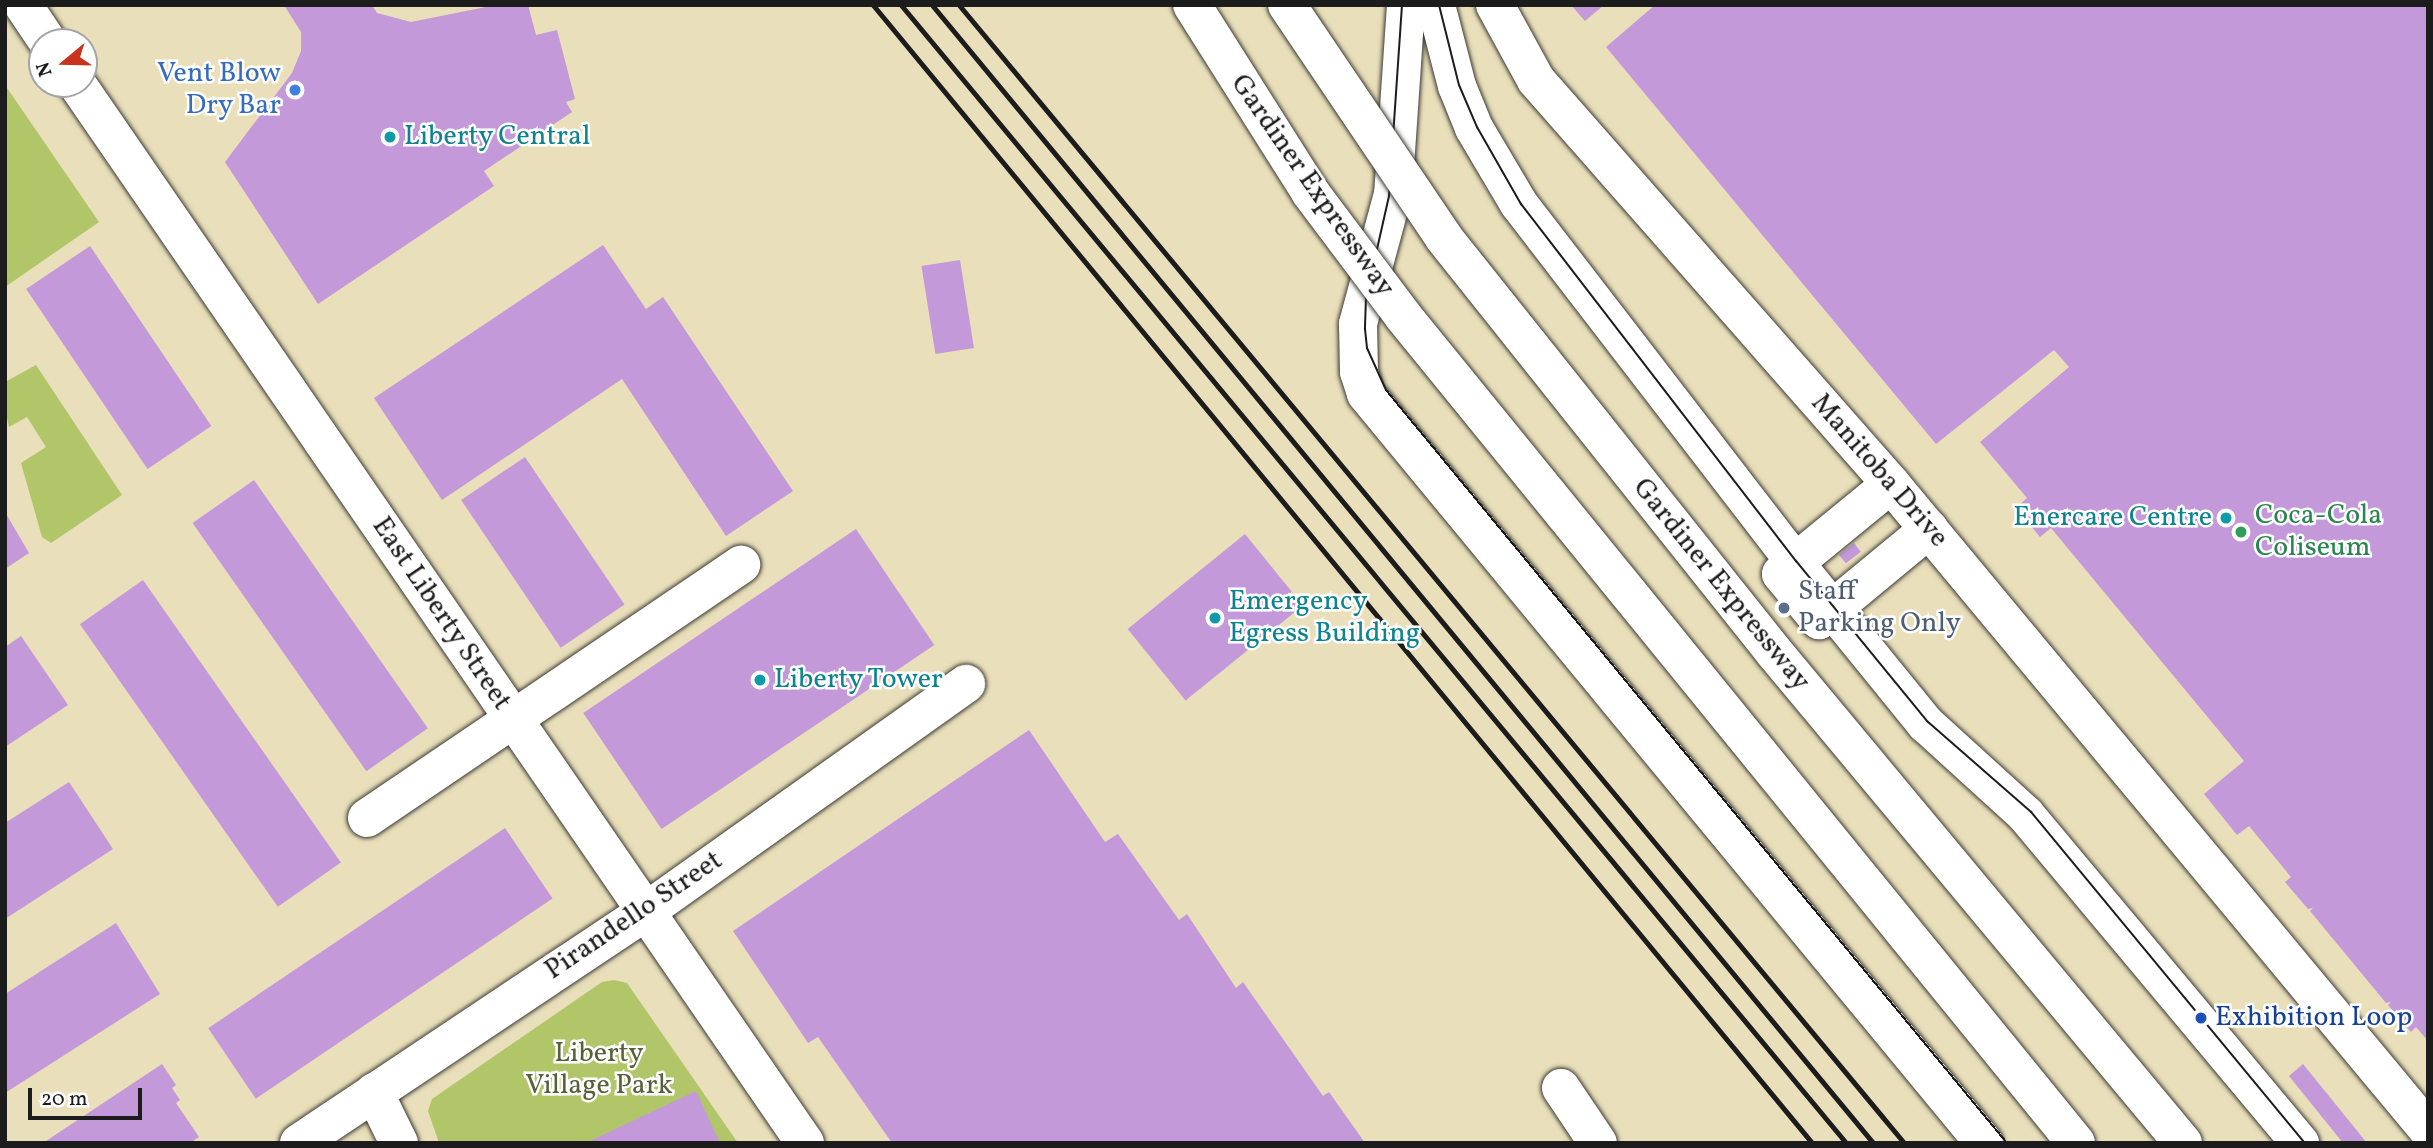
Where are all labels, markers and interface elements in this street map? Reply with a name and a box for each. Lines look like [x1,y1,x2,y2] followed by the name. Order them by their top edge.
[28,28,98,98] north arrow
[157,57,281,123] place label: Vent Blow Dry Bar
[31,58,60,80] text: N
[1223,68,1401,304] street label: Gardiner Expressway
[287,82,303,98] marker: Vent Blow Dry Bar
[404,120,591,154] place label: Liberty Central
[382,129,398,145] marker: Liberty Central
[1803,387,1955,555] street label: Manitoba Drive
[1625,472,1817,698] street label: Gardiner Expressway
[2255,499,2382,565] place label: Coca-Cola Coliseum
[2013,501,2212,535] place label: Enercare Centre
[2218,510,2234,526] marker: Enercare Centre
[364,511,518,717] street label: East Liberty Street
[2233,524,2249,540] marker: Coca-Cola Coliseum
[1798,575,1961,641] place label: Staff Parking Only
[1229,585,1420,651] place label: Emergency Egress Building
[1776,600,1792,616] marker: Staff Parking Only
[1207,610,1223,626] marker: Emergency Egress Building
[774,663,944,697] place label: Liberty Tower
[752,672,768,688] marker: Liberty Tower
[539,844,729,988] street label: Pirandello Street
[2215,1001,2412,1035] place label: Exhibition Loop
[2193,1010,2209,1026] marker: Exhibition Loop
[525,1037,673,1103] park label: Liberty Village Park
[32,1074,145,1118] scale bar
[41,1085,87,1114] text: 20 m

